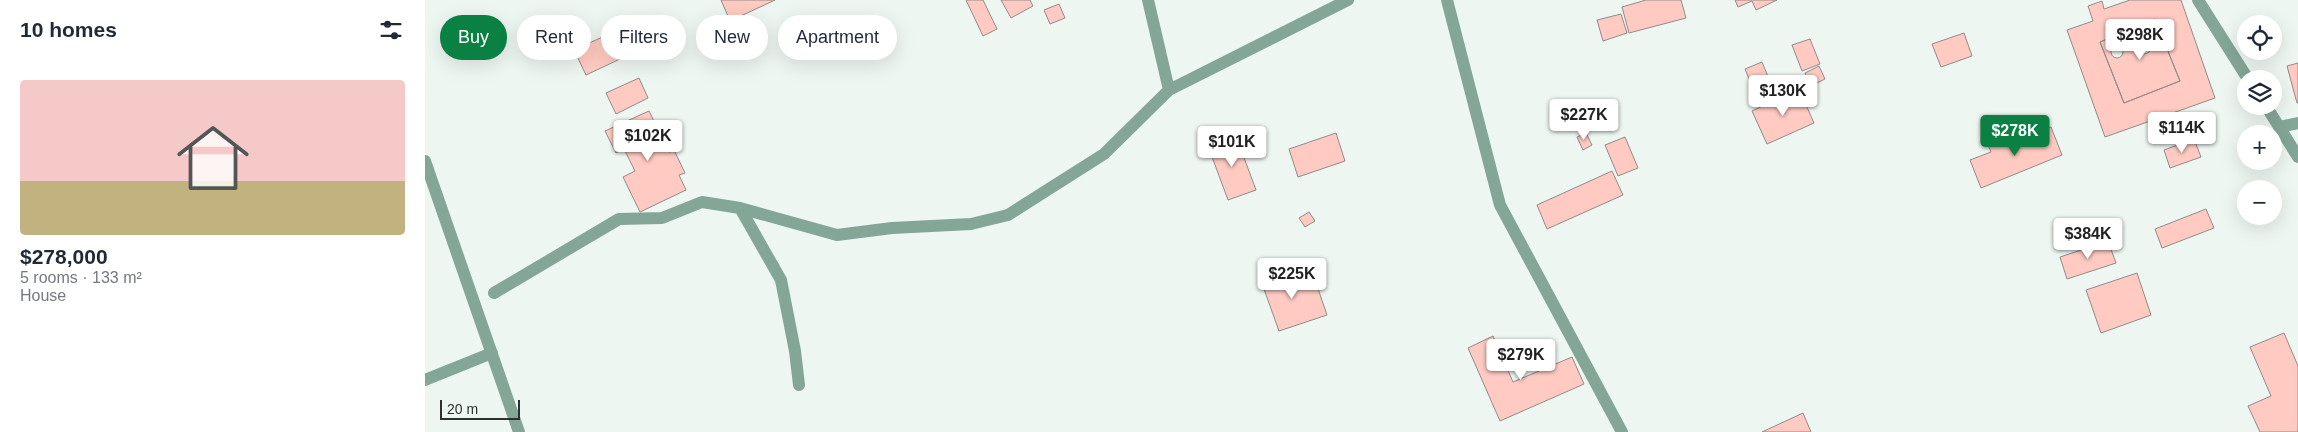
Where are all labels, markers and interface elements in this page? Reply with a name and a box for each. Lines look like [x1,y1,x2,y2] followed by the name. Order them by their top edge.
[440,15,507,60] chip: Buy
[517,15,591,60] chip: Rent
[601,15,686,60] chip: Filters
[696,15,768,60] chip: New
[778,15,897,60] chip: Apartment
[2237,15,2282,225] map controls
[2237,15,2282,60] button: locate
[377,16,405,44] icon: filters
[20,18,117,41] text: 10 homes
[2105,18,2175,61] pin: $298K
[2116,26,2164,43] text: $298K
[2237,70,2282,115] button: layers
[1748,74,1818,117] pin: $130K
[1759,82,1807,99] text: $130K
[1549,98,1619,141] pin: $227K
[1560,106,1608,123] text: $227K
[2147,112,2217,154] pin: $114K
[168,113,258,203] icon: home
[1980,114,2050,157] pin: $278K
[2159,119,2205,136] text: $114K
[613,120,683,162] pin: $102K
[1991,122,2039,139] text: $278K
[2237,125,2282,170] button: +
[1197,126,1267,168] pin: $101K
[624,127,672,144] text: $102K
[1208,133,1256,150] text: $101K
[2237,180,2282,225] button: −
[2053,218,2123,260] pin: $384K
[2064,225,2112,242] text: $384K
[20,245,108,268] text: $278,000
[1257,258,1327,300] pin: $225K
[1268,265,1316,282] text: $225K
[20,269,142,286] text: 5 rooms · 133 m²
[20,287,66,304] text: House
[1486,338,1556,381] pin: $279K
[1497,346,1545,363] text: $279K
[440,397,520,420] scale bar
[447,401,478,417] text: 20 m

